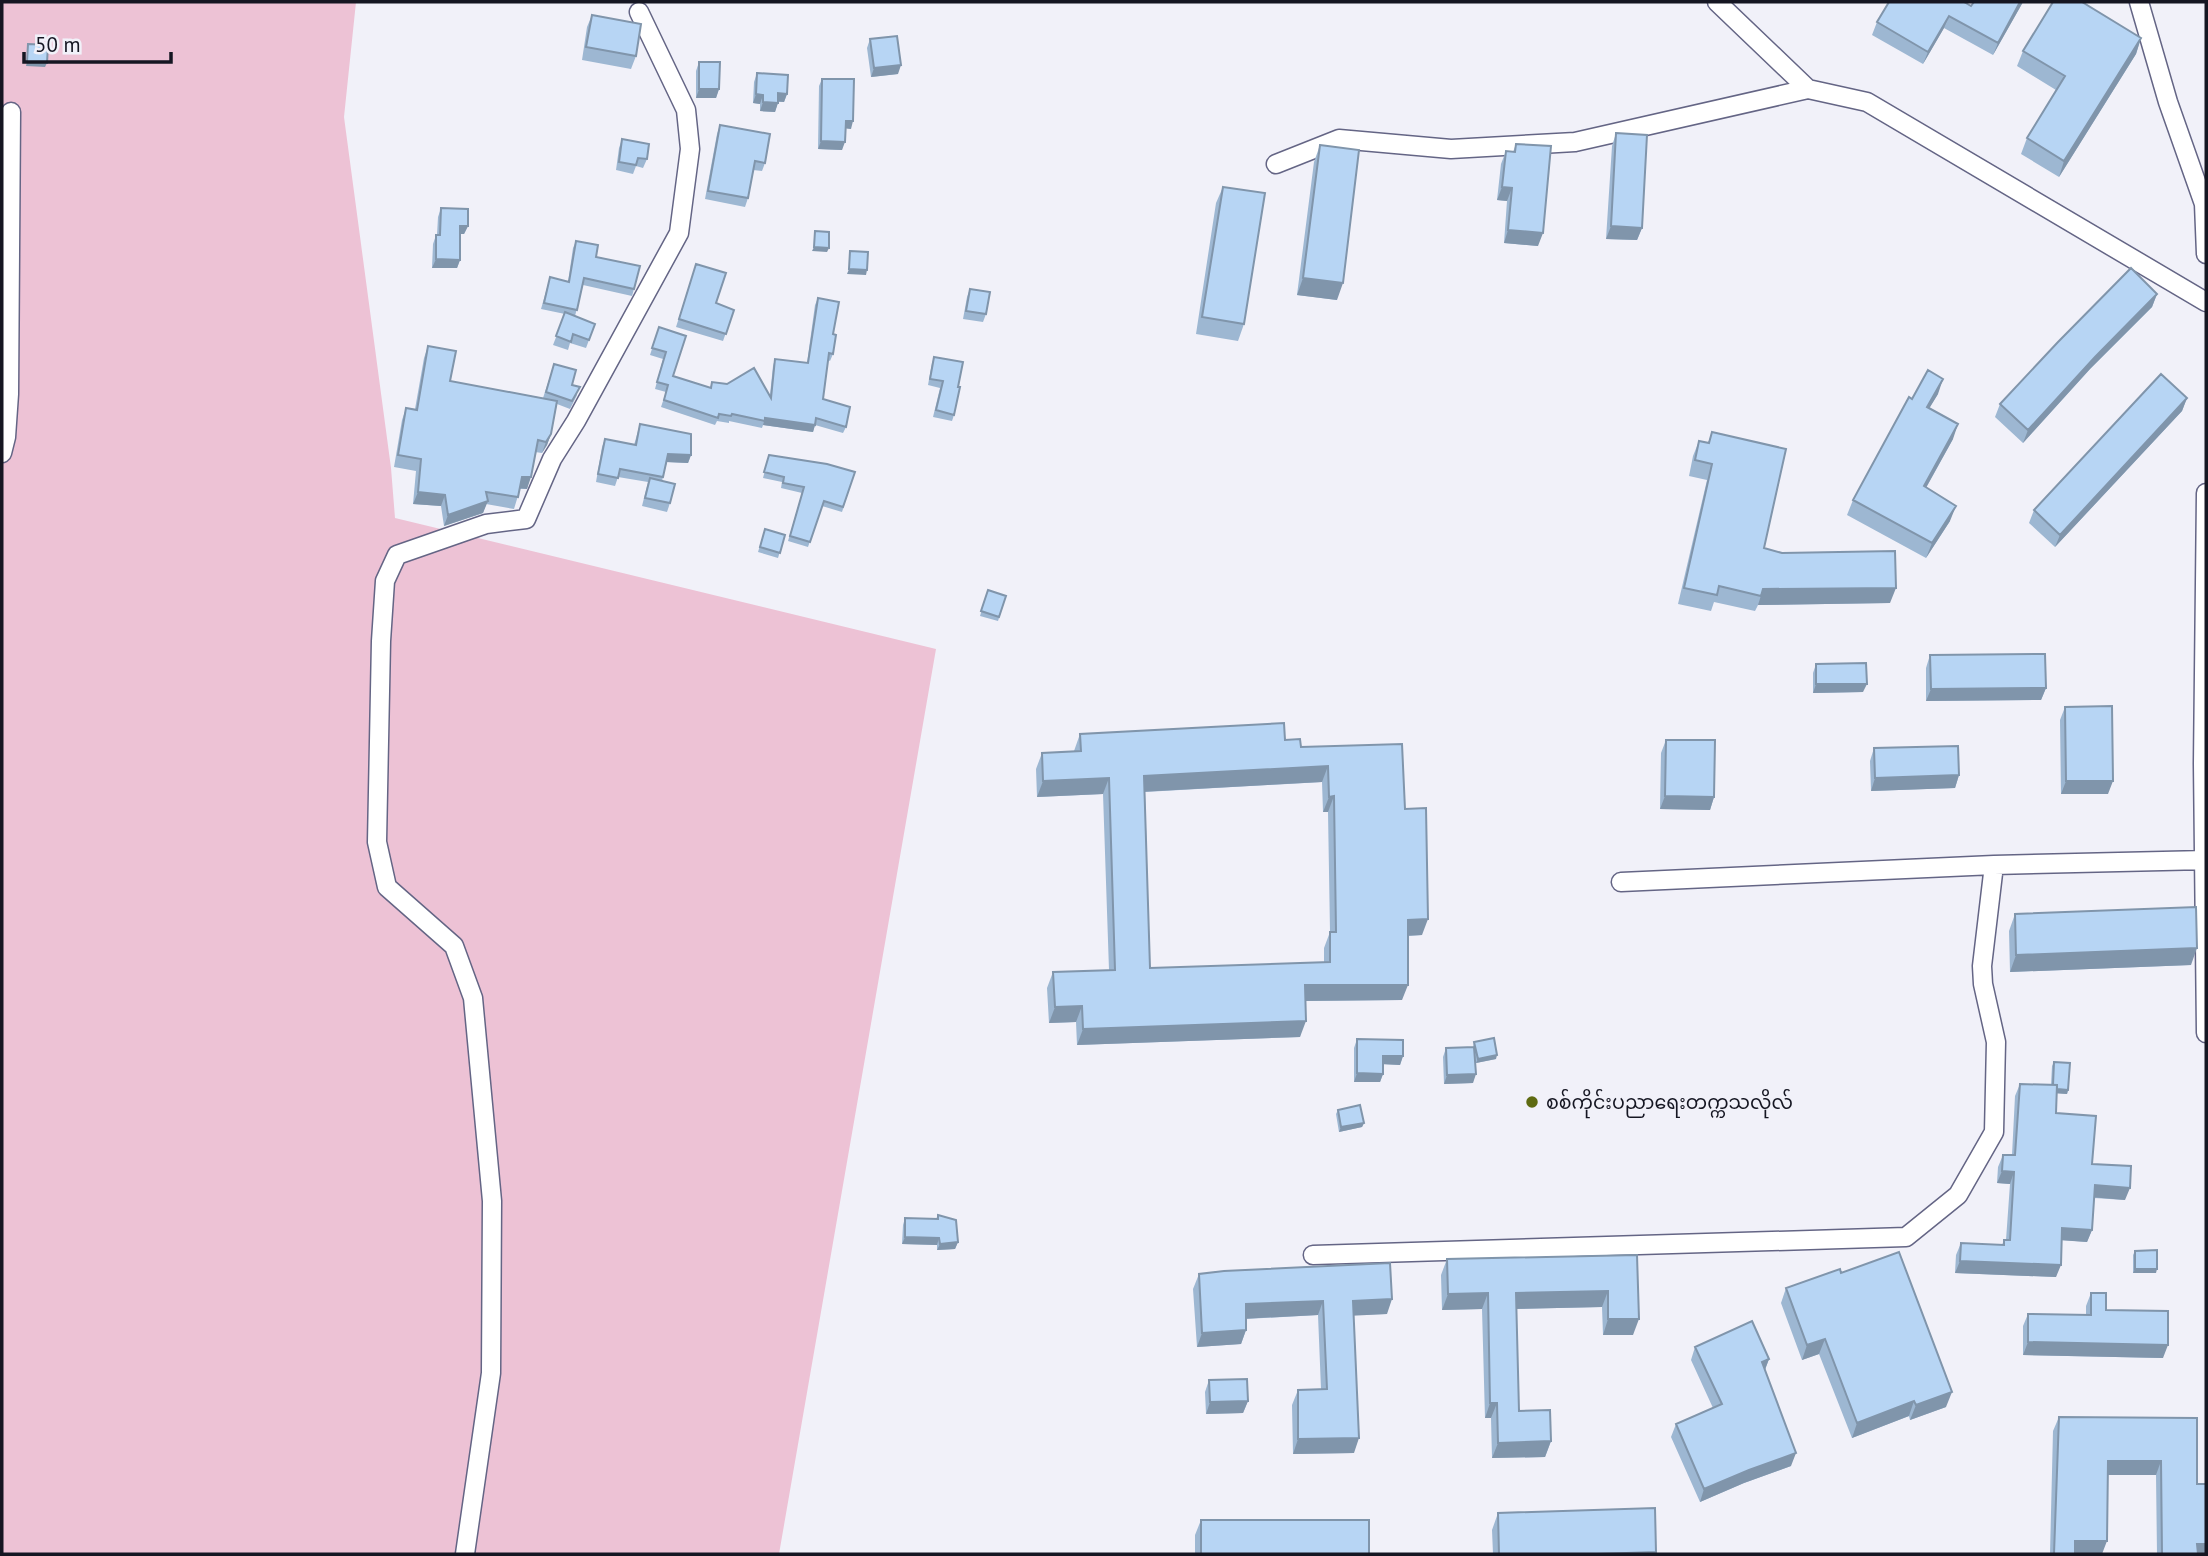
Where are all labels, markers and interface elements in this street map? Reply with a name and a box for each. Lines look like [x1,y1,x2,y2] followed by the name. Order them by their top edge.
[24,21,172,65] scale bar
[35,31,81,58] text: 50 m
[1546,1088,1793,1119] place label: စစ်ကိုင်းပညာရေးတက္ကသလိုလ်
[1524,1094,1540,1110] marker: စစ်ကိုင်းပညာရေးတက္ကသလိုလ်

